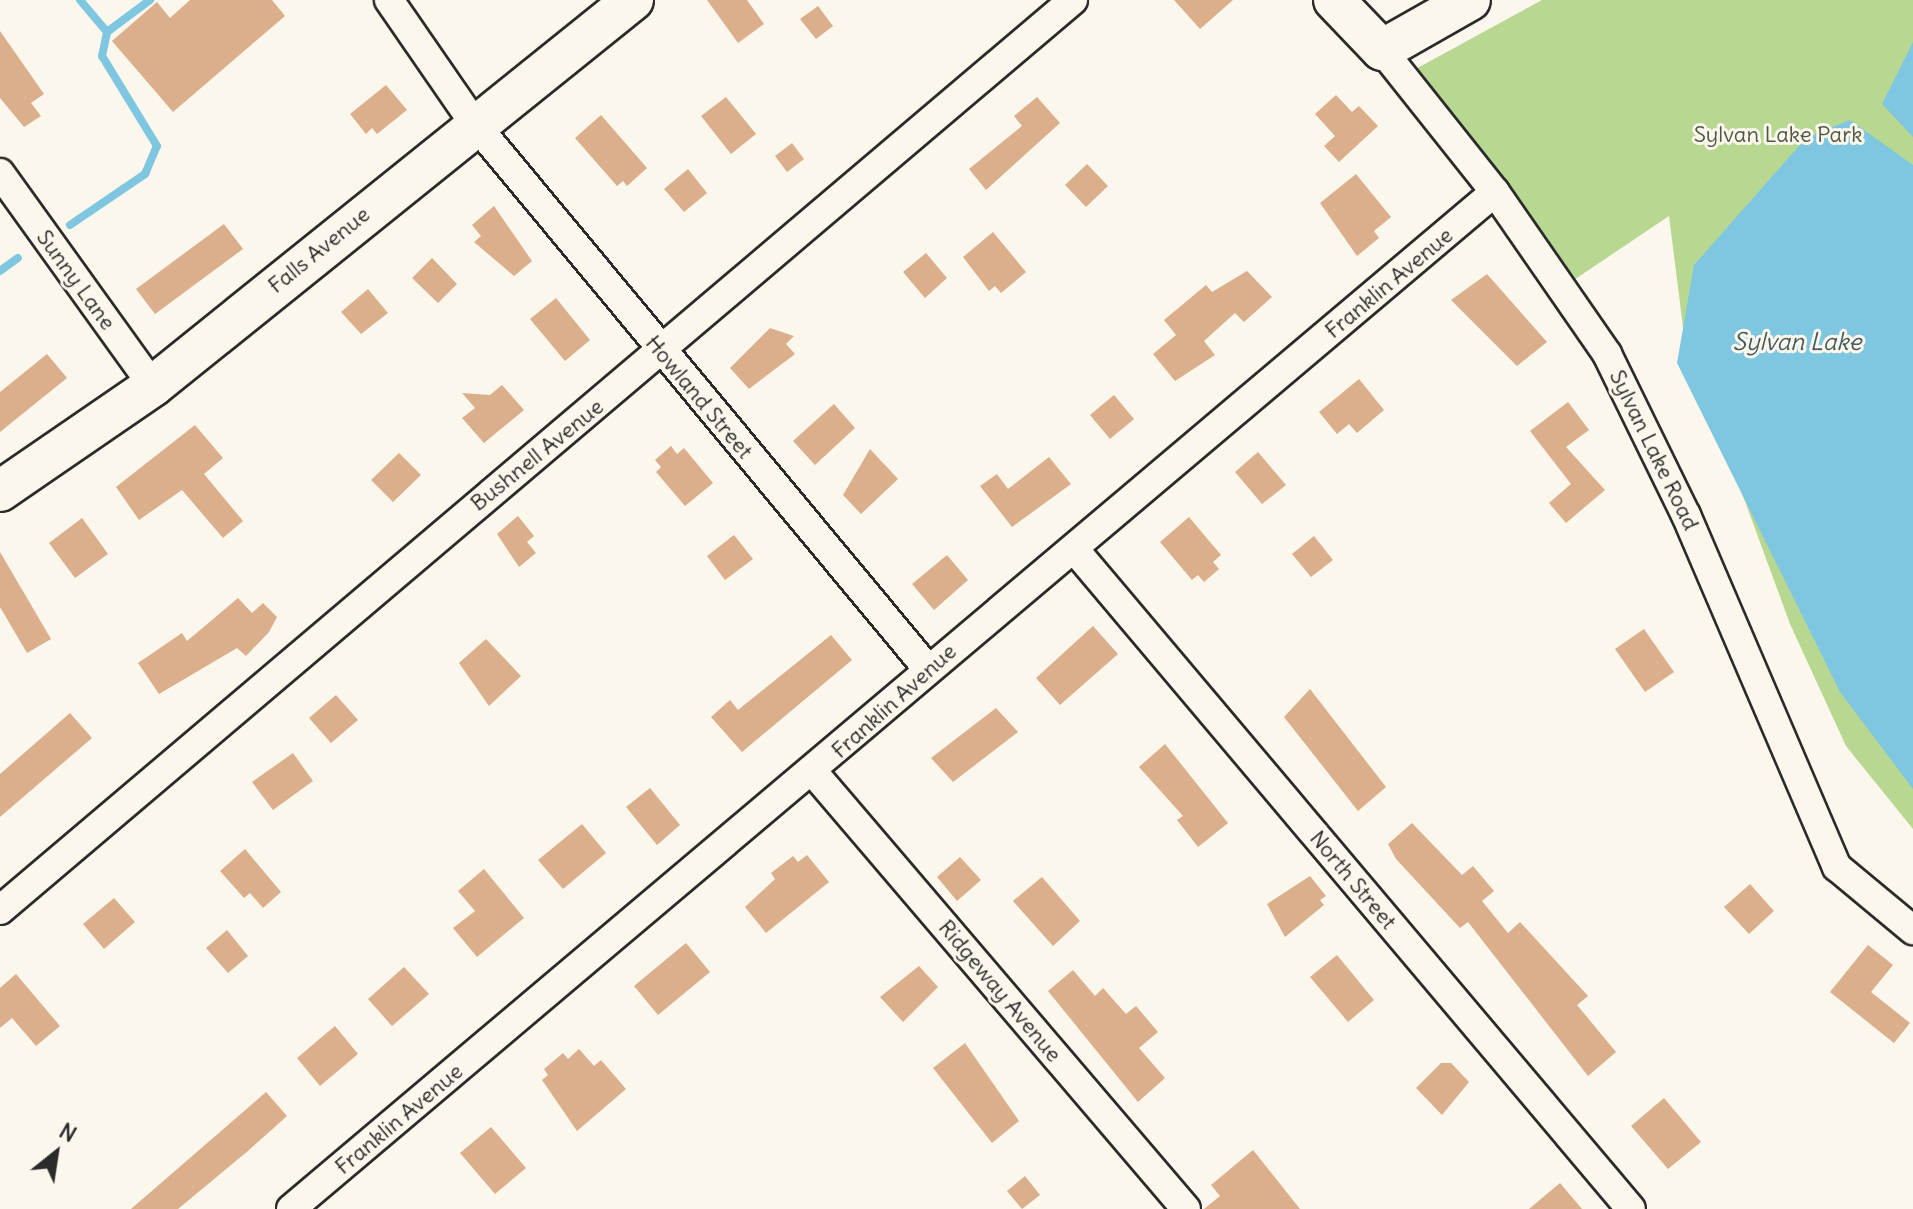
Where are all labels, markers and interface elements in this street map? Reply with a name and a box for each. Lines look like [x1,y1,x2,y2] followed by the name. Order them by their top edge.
[1694,122,1862,148] park label: Sylvan Lake Park
[263,201,375,299] street label: Falls Avenue
[1320,222,1458,344] street label: Franklin Avenue
[31,225,121,335] street label: Sunny Lane
[1733,328,1861,356] water label: Sylvan Lake
[640,330,758,464] street label: Howland Street
[1604,366,1704,534] street label: Sylvan Lake Road
[465,393,609,517] street label: Bushnell Avenue
[826,638,962,764] street label: Franklin Avenue
[1304,825,1402,935] street label: North Street
[933,915,1067,1067] street label: Ridgeway Avenue
[330,1058,468,1180] street label: Franklin Avenue
[16,1113,96,1193] north arrow
[54,1116,82,1148] text: N

